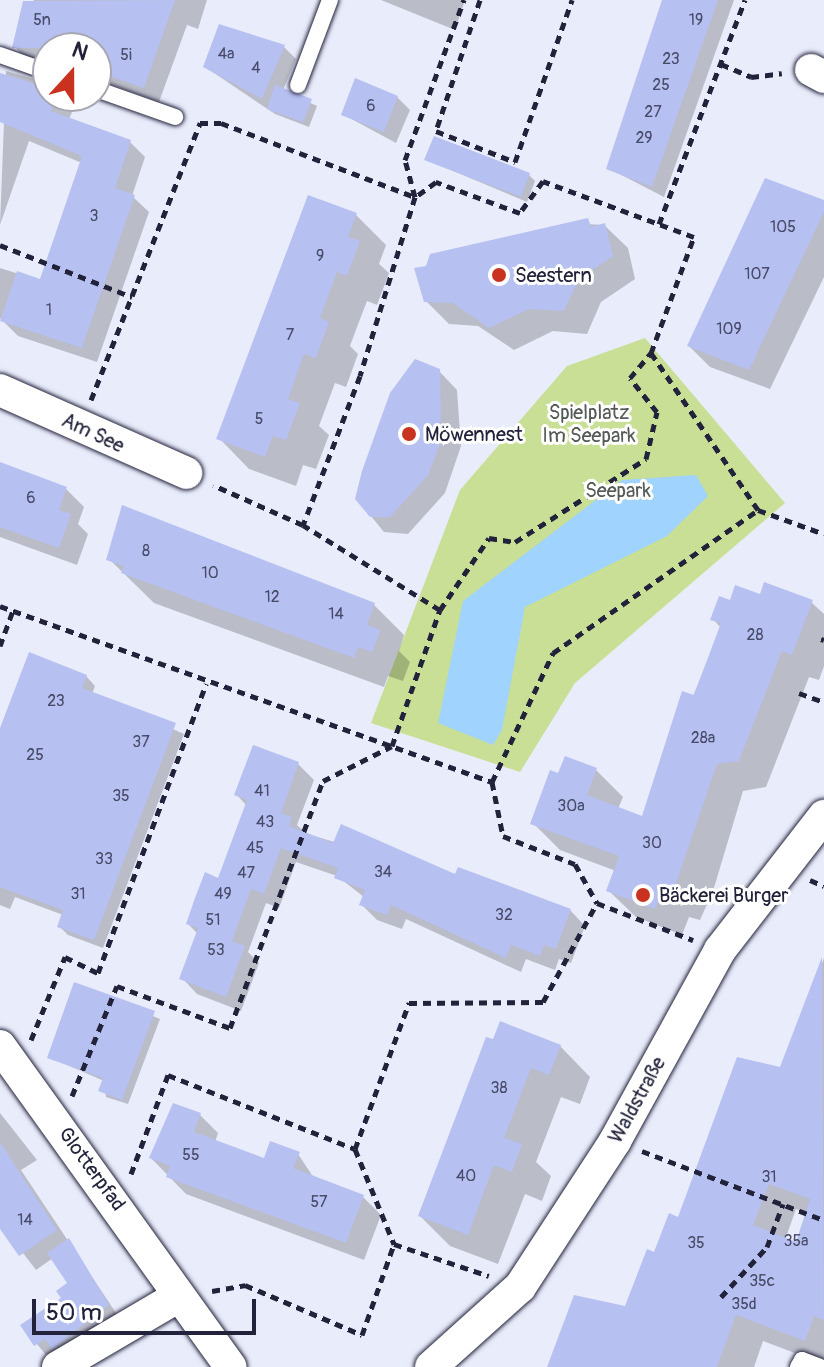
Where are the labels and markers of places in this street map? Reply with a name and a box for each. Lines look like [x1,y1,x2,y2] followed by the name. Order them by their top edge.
[515,263,592,287] place label: Seestern
[490,266,508,284] marker: Seestern
[425,422,523,446] place label: Möwennest
[400,425,418,443] marker: Möwennest
[659,883,788,907] place label: Bäckerei Burger
[634,886,652,904] marker: Bäckerei Burger

